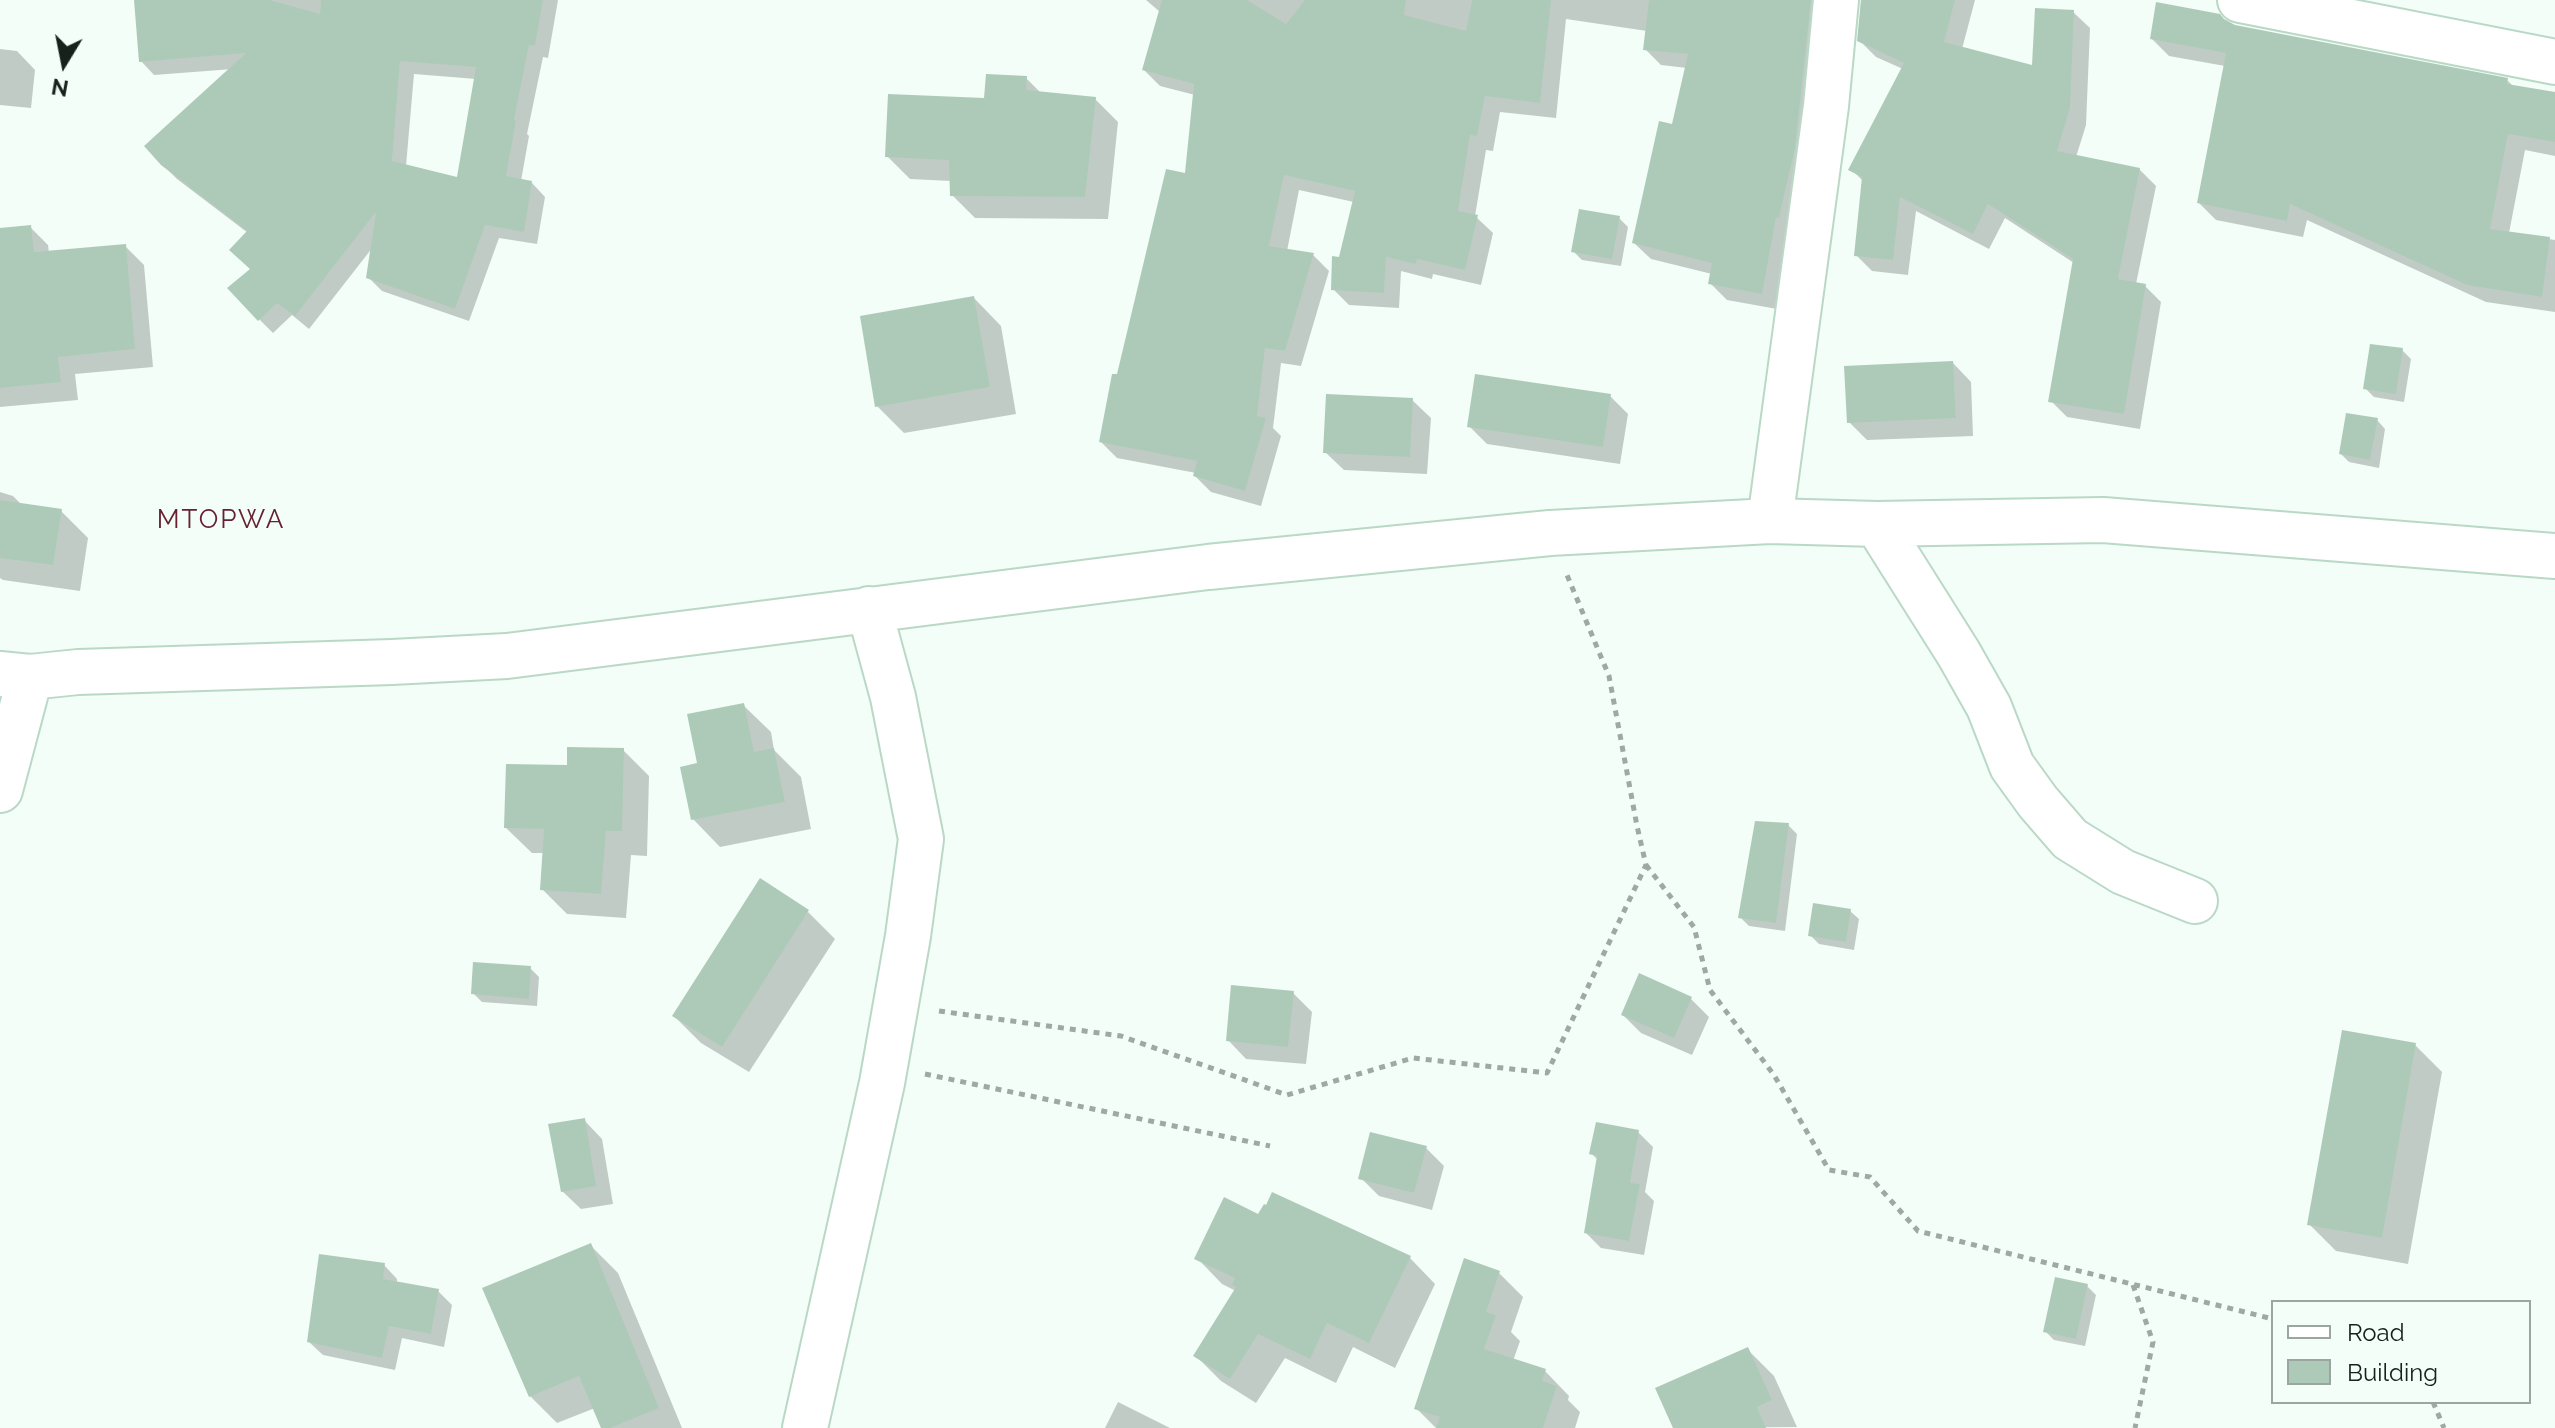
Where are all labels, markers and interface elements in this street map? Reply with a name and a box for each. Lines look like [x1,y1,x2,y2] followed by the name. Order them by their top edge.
[24,24,104,104] north arrow
[49,73,70,102] text: N
[157,504,285,536] district label: MTOPWA
[2271,1300,2531,1404] legend
[2347,1318,2405,1347] text: Road
[2347,1358,2438,1387] text: Building

